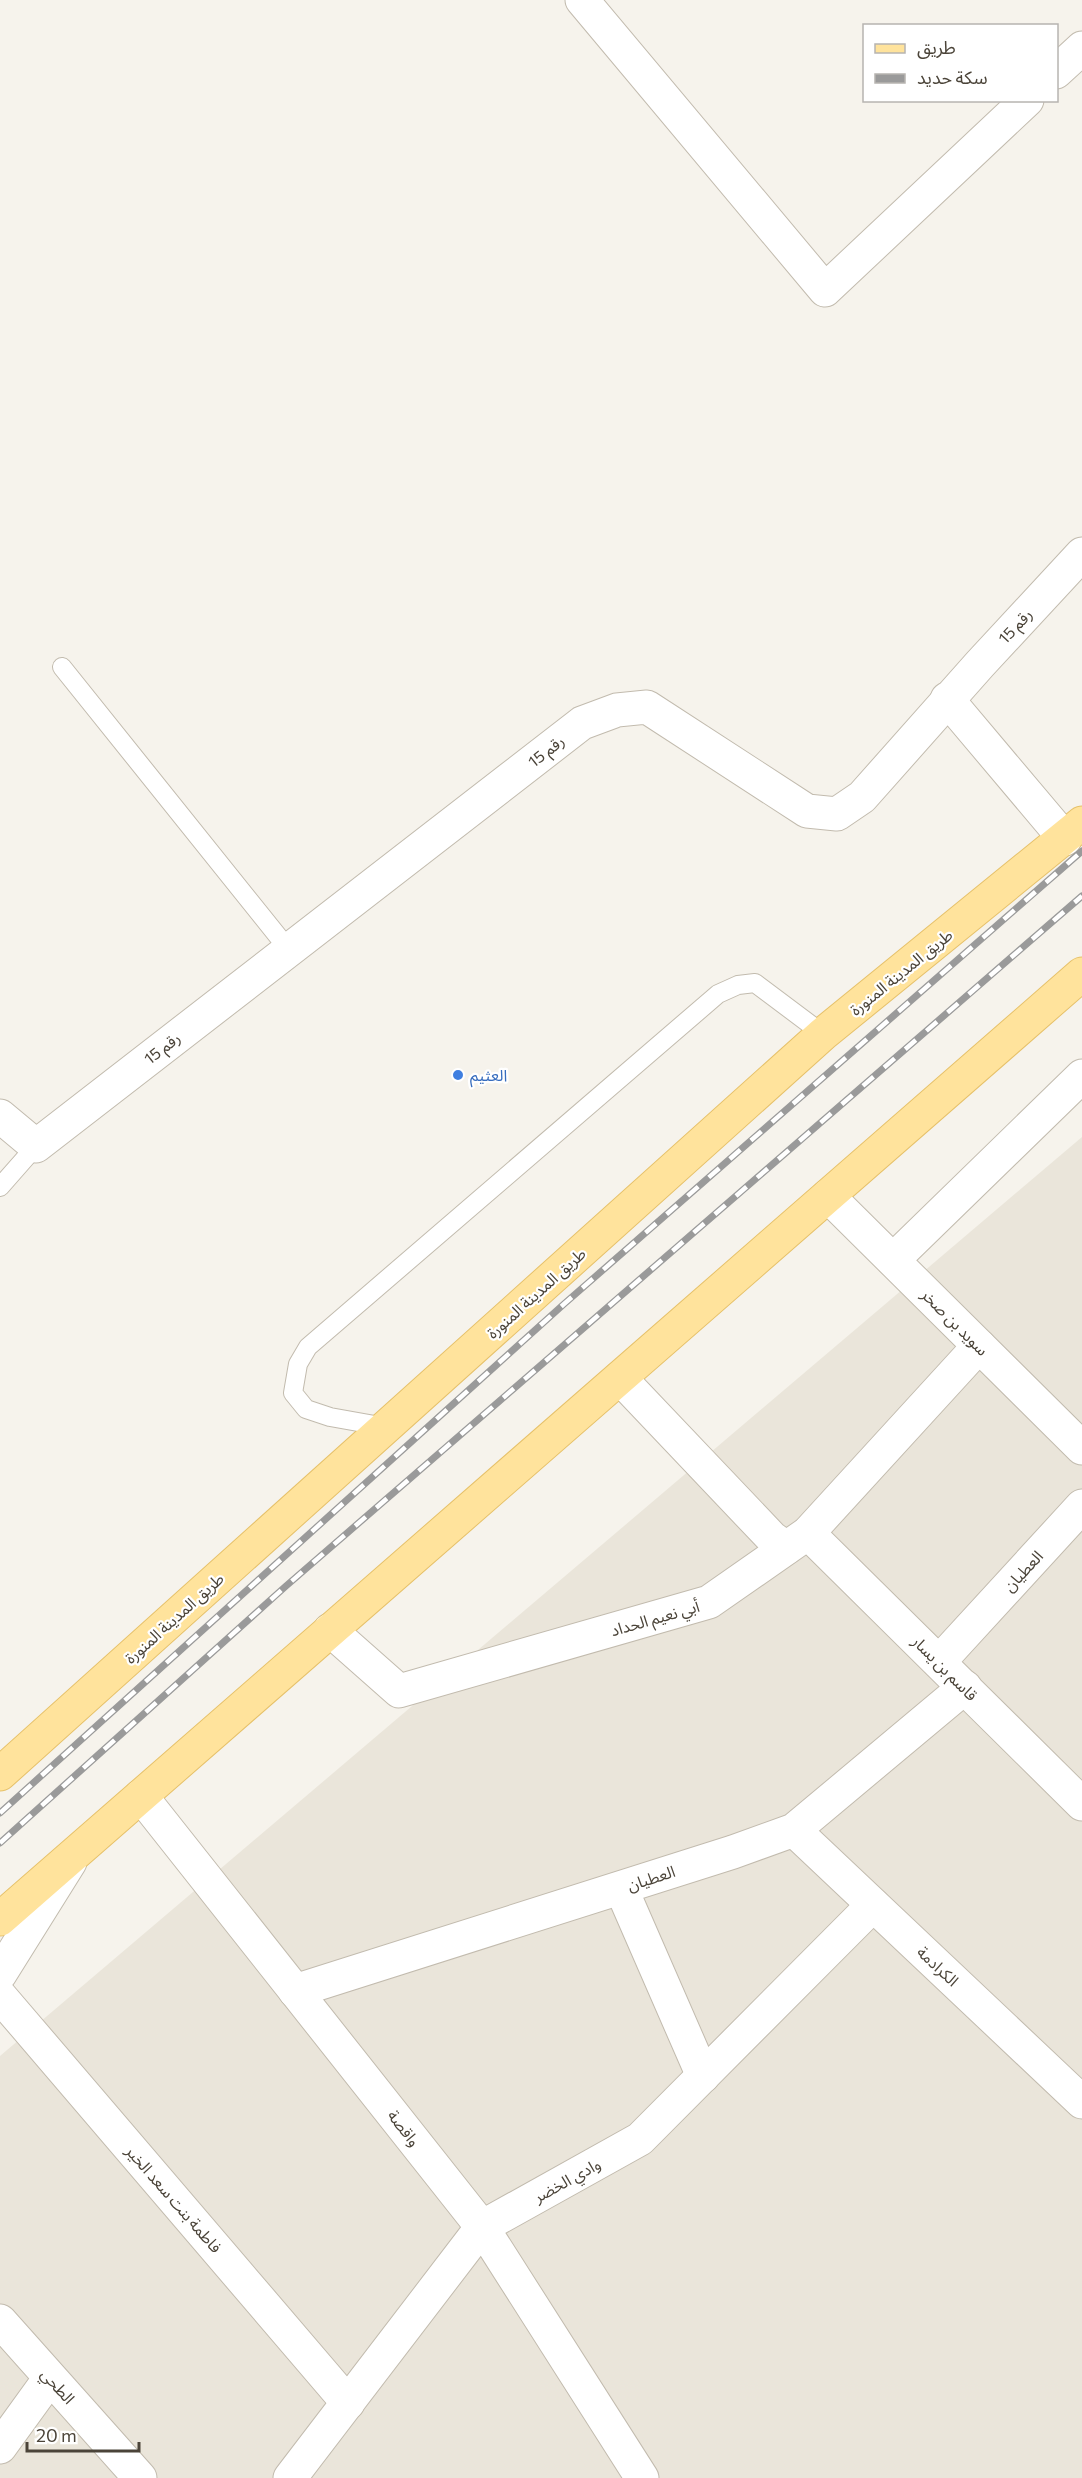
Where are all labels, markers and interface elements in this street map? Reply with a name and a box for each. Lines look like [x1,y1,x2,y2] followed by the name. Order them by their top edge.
[863,24,1058,102] legend
[917,36,956,59] text: طريق
[917,66,988,88] text: سكة حديد
[994,604,1038,650] street label: رقم 15
[524,731,570,774] street label: رقم 15
[846,924,957,1020] street label: طريق المدينة المنورة
[140,1028,186,1071] street label: رقم 15
[470,1065,507,1088] place label: العثيم
[451,1068,465,1082] marker: العثيم
[482,1243,590,1343] street label: طريق المدينة المنورة
[917,1284,993,1360] street label: سويد بن صخر
[999,1546,1047,1596] street label: العطيان
[120,1568,228,1668] street label: طريق المدينة المنورة
[608,1596,703,1643] street label: أبي نعيم الحداد
[905,1630,982,1707] street label: قاسم بن يسار
[624,1861,678,1895] street label: العطيان
[913,1942,963,1990] street label: الكرادمة
[383,2106,425,2150] street label: واقصة
[121,2140,226,2257] street label: فاطمة بنت سعد الخير
[529,2153,605,2209] street label: وادي الخضر
[35,2364,79,2410] street label: الطحي
[27,2415,140,2453] scale bar
[36,2424,77,2446] text: 20 m

